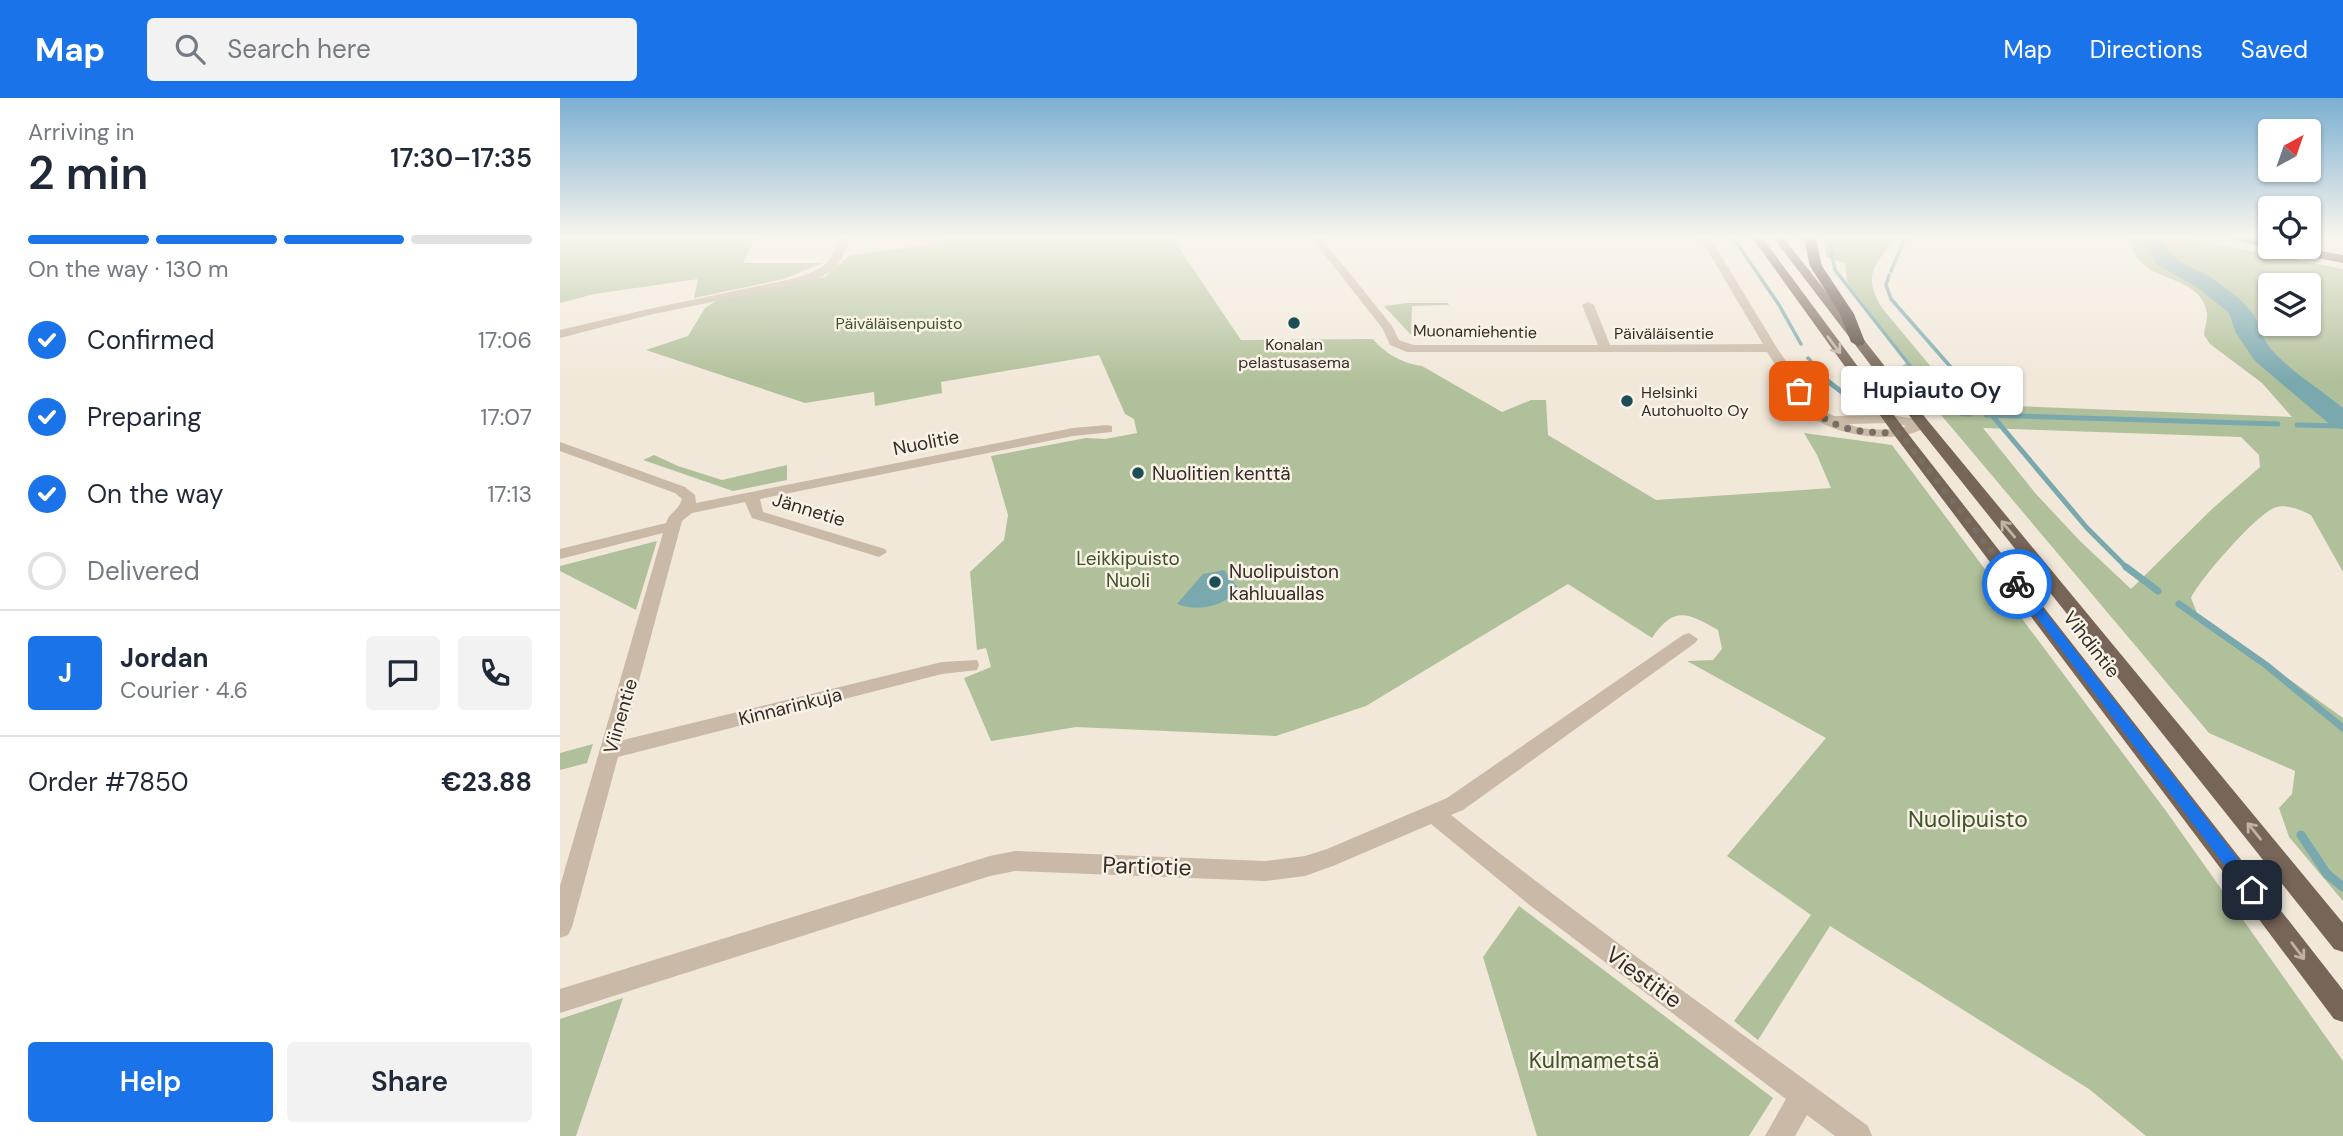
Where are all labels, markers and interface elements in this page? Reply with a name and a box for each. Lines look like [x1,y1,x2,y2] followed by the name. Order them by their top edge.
[147,18,637,81] search box
[35,28,105,71] text: Map
[171,30,209,68] icon: search
[227,32,371,66] text: Search here
[2004,34,2052,65] text: Map
[2090,34,2203,65] text: Directions
[2241,34,2308,65] text: Saved
[28,117,134,147] text: Arriving in
[2258,119,2320,182] north arrow
[2258,119,2321,336] map controls
[390,141,532,175] text: 17:30–17:35
[28,143,148,203] text: 2 min
[2258,196,2321,259] button: locate
[28,254,229,284] text: On the way · 130 m
[2258,273,2321,336] button: layers
[836,313,962,334] park label: Päiväläisenpuisto
[1286,315,1302,331] marker: Konalan pelastusasema
[1413,320,1537,343] street label: Muonamiehentie
[28,321,66,359] icon: check
[87,323,214,357] text: Confirmed
[1614,323,1714,344] street label: Päiväläisentie
[478,325,532,355] text: 17:06
[1238,334,1350,373] place label: Konalan pelastusasema
[1827,335,1841,354] one-way arrow
[1769,361,1829,421] pin
[1841,366,2023,416] callout: Hupiauto Oy
[1780,372,1818,410] icon: bag
[1863,375,2001,405] text: Hupiauto Oy
[1641,382,1749,421] place label: Helsinki Autohuolto Oy
[1619,393,1635,409] marker: Helsinki Autohuolto Oy
[28,398,66,436] icon: check
[87,400,202,434] text: Preparing
[480,402,532,432] text: 17:07
[891,424,961,461] street label: Nuolitie
[1152,461,1291,486] place label: Nuolitien kenttä
[1130,465,1146,481] marker: Nuolitien kenttä
[28,475,66,513] icon: check
[87,477,223,511] text: On the way
[487,479,532,509] text: 17:13
[769,487,848,532] street label: Jännetie
[2001,520,2016,538] one-way arrow
[1076,546,1180,593] park label: Leikkipuisto Nuoli
[1982,549,2052,619] courier
[87,554,200,588] text: Delivered
[1229,559,1339,606] place label: Nuolipuiston kahluuallas
[1998,565,2036,603] icon: bike
[1207,574,1223,590] marker: Nuolipuiston kahluuallas
[2058,606,2126,683] street label: Vihdintie
[366,636,440,710] button: chat
[458,636,532,710] button: phone
[120,641,209,675] text: Jordan
[58,656,72,690] text: J
[120,675,248,705] text: Courier · 4.6
[598,676,643,757] street label: Viinentie
[736,682,844,731] street label: Kinnarinkuja
[28,765,189,799] text: Order #7850
[441,765,532,799] text: €23.88
[1908,804,2028,834] park label: Nuolipuisto
[2246,822,2261,840] one-way arrow
[1102,849,1192,883] street label: Partiotie
[2222,860,2282,920] pin
[2233,871,2271,909] icon: home
[1600,939,1688,1015] street label: Viestitie
[2290,941,2305,960] one-way arrow
[28,1042,273,1122] button: Help
[287,1042,532,1122] button: Share
[1529,1045,1659,1075] park label: Kulmametsä

